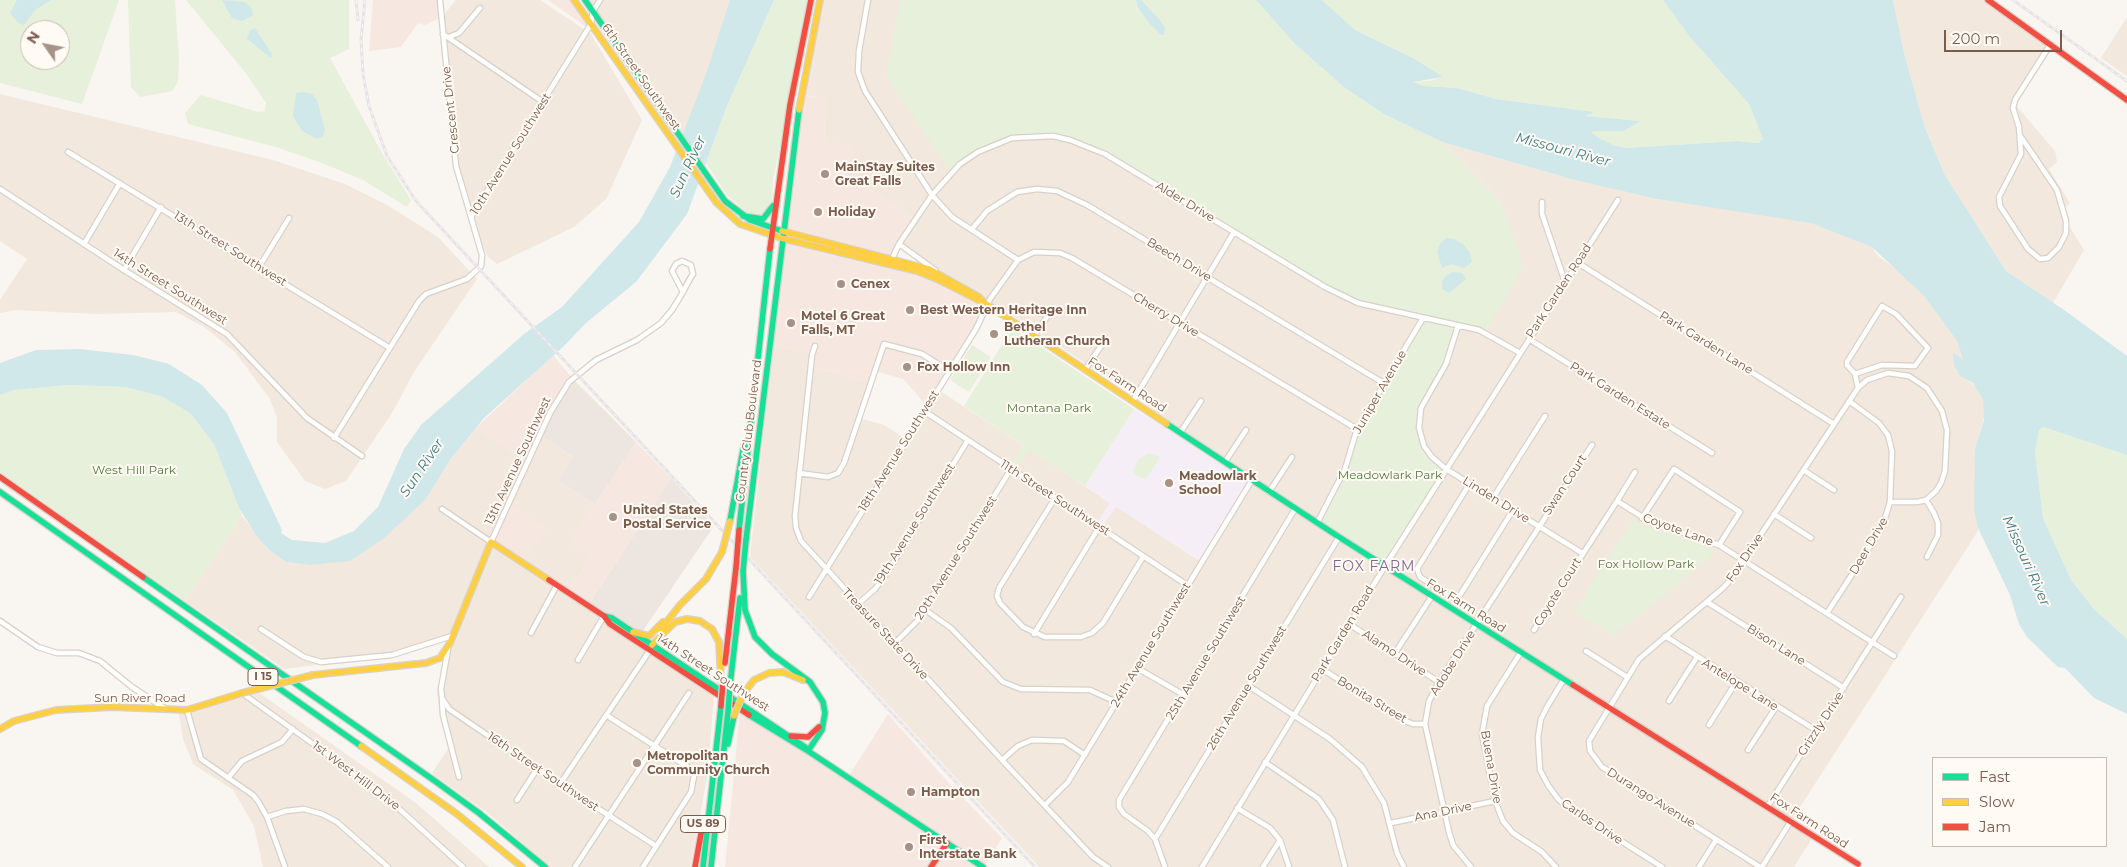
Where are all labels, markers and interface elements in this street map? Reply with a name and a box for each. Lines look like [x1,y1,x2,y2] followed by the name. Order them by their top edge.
[20,20,70,70] north arrow
[1947,20,2064,52] scale bar
[599,21,683,133] street label: 6th Street Southwest
[23,28,44,47] text: N
[1952,29,2000,48] text: 200 m
[439,66,463,154] street label: Crescent Drive
[468,90,554,218] street label: 10th Avenue Southwest
[1514,129,1612,171] water label: Missouri River
[666,133,710,201] water label: Sun River
[835,160,935,188] place label: MainStay Suites Great Falls
[819,168,831,180] marker: MainStay Suites Great Falls
[1153,179,1217,225] street label: Alder Drive
[828,205,876,219] place label: Holiday
[812,206,824,218] marker: Holiday
[171,208,289,290] street label: 13th Street Southwest
[1144,235,1214,285] street label: Beech Drive
[1523,241,1595,341] street label: Park Garden Road
[110,246,230,328] street label: 14th Street Southwest
[851,277,890,291] place label: Cenex
[835,278,847,290] marker: Cenex
[1130,290,1202,340] street label: Cherry Drive
[920,303,1087,317] place label: Best Western Heritage Inn
[904,304,916,316] marker: Best Western Heritage Inn
[1657,308,1755,378] street label: Park Garden Lane
[801,309,885,337] place label: Motel 6 Great Falls, MT
[785,317,797,329] marker: Motel 6 Great Falls, MT
[1004,320,1110,348] place label: Bethel Lutheran Church
[988,328,1000,340] marker: Bethel Lutheran Church
[1350,348,1410,436] street label: Juniper Avenue
[1085,354,1169,416] street label: Fox Farm Road
[733,359,765,503] street label: Country Club Boulevard
[1567,359,1673,433] street label: Park Garden Estate
[917,360,1010,374] place label: Fox Hollow Inn
[901,361,913,373] marker: Fox Hollow Inn
[856,388,942,514] street label: 18th Avenue Southwest
[482,395,554,527] street label: 13th Avenue Southwest
[1007,401,1091,415] park label: Montana Park
[396,436,448,500] water label: Sun River
[1540,452,1590,518] street label: Swan Court
[997,457,1113,539] street label: 11th Street Southwest
[872,461,958,587] street label: 19th Avenue Southwest
[92,463,176,477] park label: West Hill Park
[1338,468,1442,482] park label: Meadowlark Park
[1179,469,1257,497] place label: Meadowlark School
[1460,474,1532,526] street label: Linden Drive
[1163,477,1175,489] marker: Meadowlark School
[912,493,1000,623] street label: 20th Avenue Southwest
[623,503,711,531] place label: United States Postal Service
[607,511,619,523] marker: United States Postal Service
[1641,511,1715,549] street label: Coyote Lane
[1999,513,2053,609] water label: Missouri River
[1847,515,1891,577] street label: Deer Drive
[1723,531,1767,585] street label: Fox Drive
[1531,555,1585,629] street label: Coyote Court
[1598,557,1694,571] park label: Fox Hollow Park
[1332,559,1416,575] district label: FOX FARM
[1424,576,1508,636] street label: Fox Farm Road
[1108,580,1194,710] street label: 24th Avenue Southwest
[1309,583,1377,685] street label: Park Garden Road
[839,585,931,683] street label: Treasure State Drive
[1163,593,1249,723] street label: 25th Avenue Southwest
[1744,621,1808,669] street label: Bison Lane
[1204,623,1290,753] street label: 26th Avenue Southwest
[1359,627,1429,679] street label: Alamo Drive
[1427,628,1479,698] street label: Adobe Drive
[654,631,772,715] street label: 14th Street Southwest
[1699,656,1781,714] street label: Antelope Lane
[248,669,278,686] road number: I 15
[1334,673,1410,727] street label: Bonita Street
[1795,689,1847,759] street label: Grizzly Drive
[94,691,186,705] street label: Sun River Road
[485,729,601,815] street label: 16th Street Southwest
[1477,729,1505,805] street label: Buena Drive
[309,738,403,814] street label: 1st West Hill Drive
[647,749,770,777] place label: Metropolitan Community Church
[631,757,643,769] marker: Metropolitan Community Church
[1932,757,2107,847] legend
[1604,765,1698,831] street label: Durango Avenue
[1979,767,2010,786] text: Fast
[921,785,980,799] place label: Hampton
[905,786,917,798] marker: Hampton
[1767,790,1851,852] street label: Fox Farm Road
[1979,792,2015,811] text: Slow
[1558,796,1626,848] street label: Carlos Drive
[1413,799,1473,825] street label: Ana Drive
[680,816,726,832] road number: US 89
[1979,817,2011,836] text: Jam
[919,833,1016,861] place label: First Interstate Bank
[903,841,915,853] marker: First Interstate Bank

